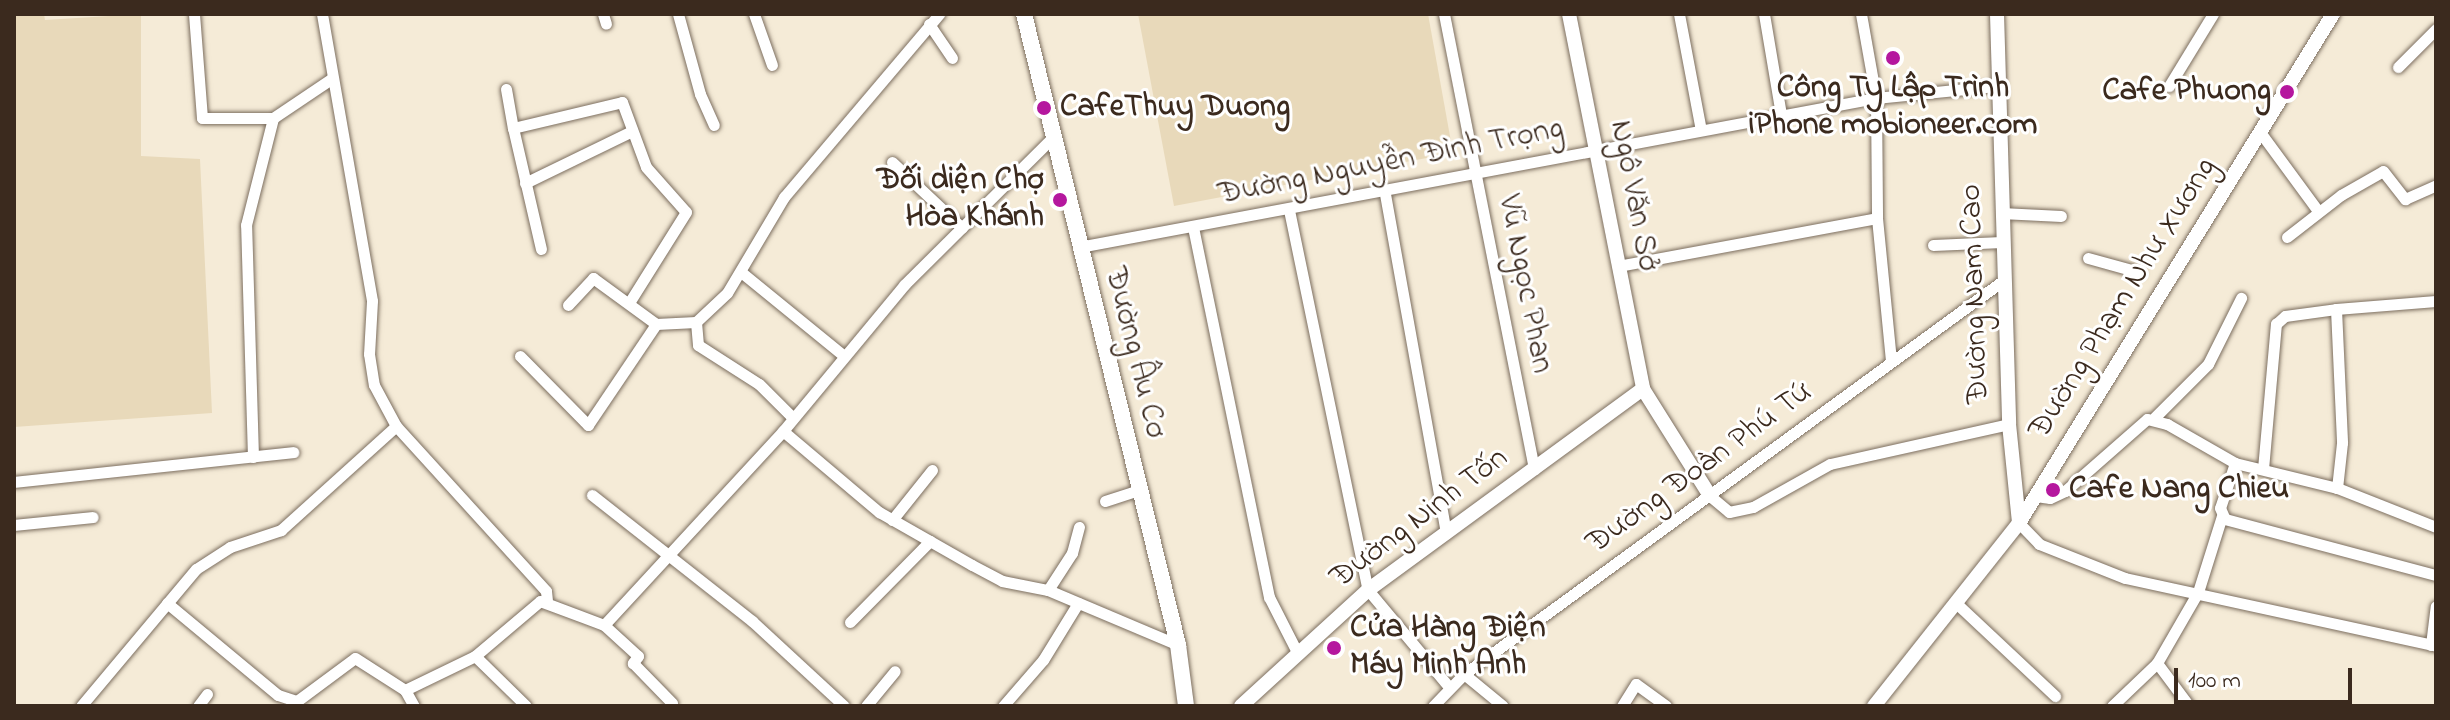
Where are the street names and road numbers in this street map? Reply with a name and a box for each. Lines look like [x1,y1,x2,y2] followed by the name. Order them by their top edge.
[1215,111,1567,215] street label: Đường Nguyễn Đình Trọng
[1600,117,1666,275] street label: Ngô Văn Sở
[2022,151,2226,447] street label: Đường Phạm Như Xương
[1953,184,1999,404] street label: Đường Nam Cao
[1488,192,1560,376] street label: Vũ Ngọc Phan
[1094,263,1174,443] street label: Đường Âu Cơ
[1580,374,1820,564] street label: Đường Đoàn Phú Tứ
[1324,440,1516,598] street label: Đường Ninh Tốn

